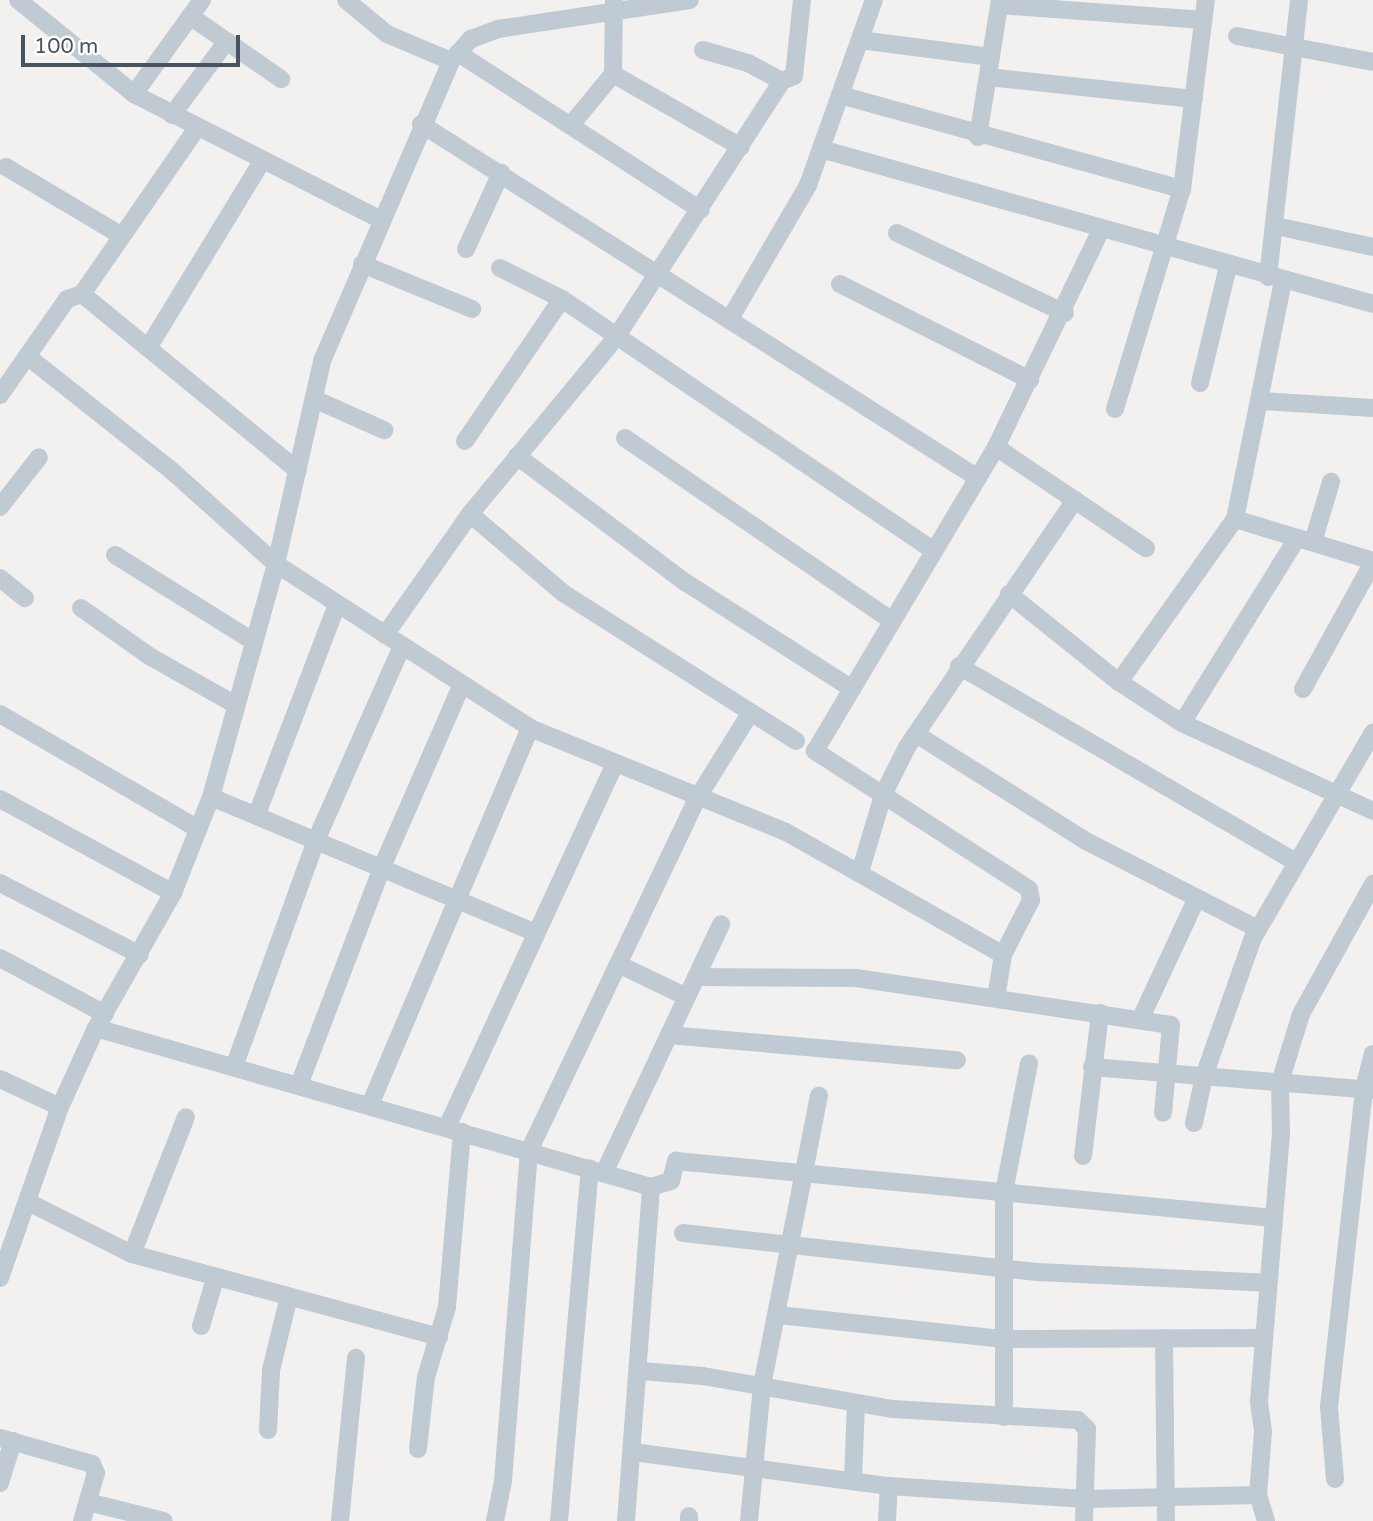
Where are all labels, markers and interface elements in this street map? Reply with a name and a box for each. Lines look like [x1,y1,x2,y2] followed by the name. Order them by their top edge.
[24,21,243,65] scale bar
[34,34,98,59] text: 100 m

